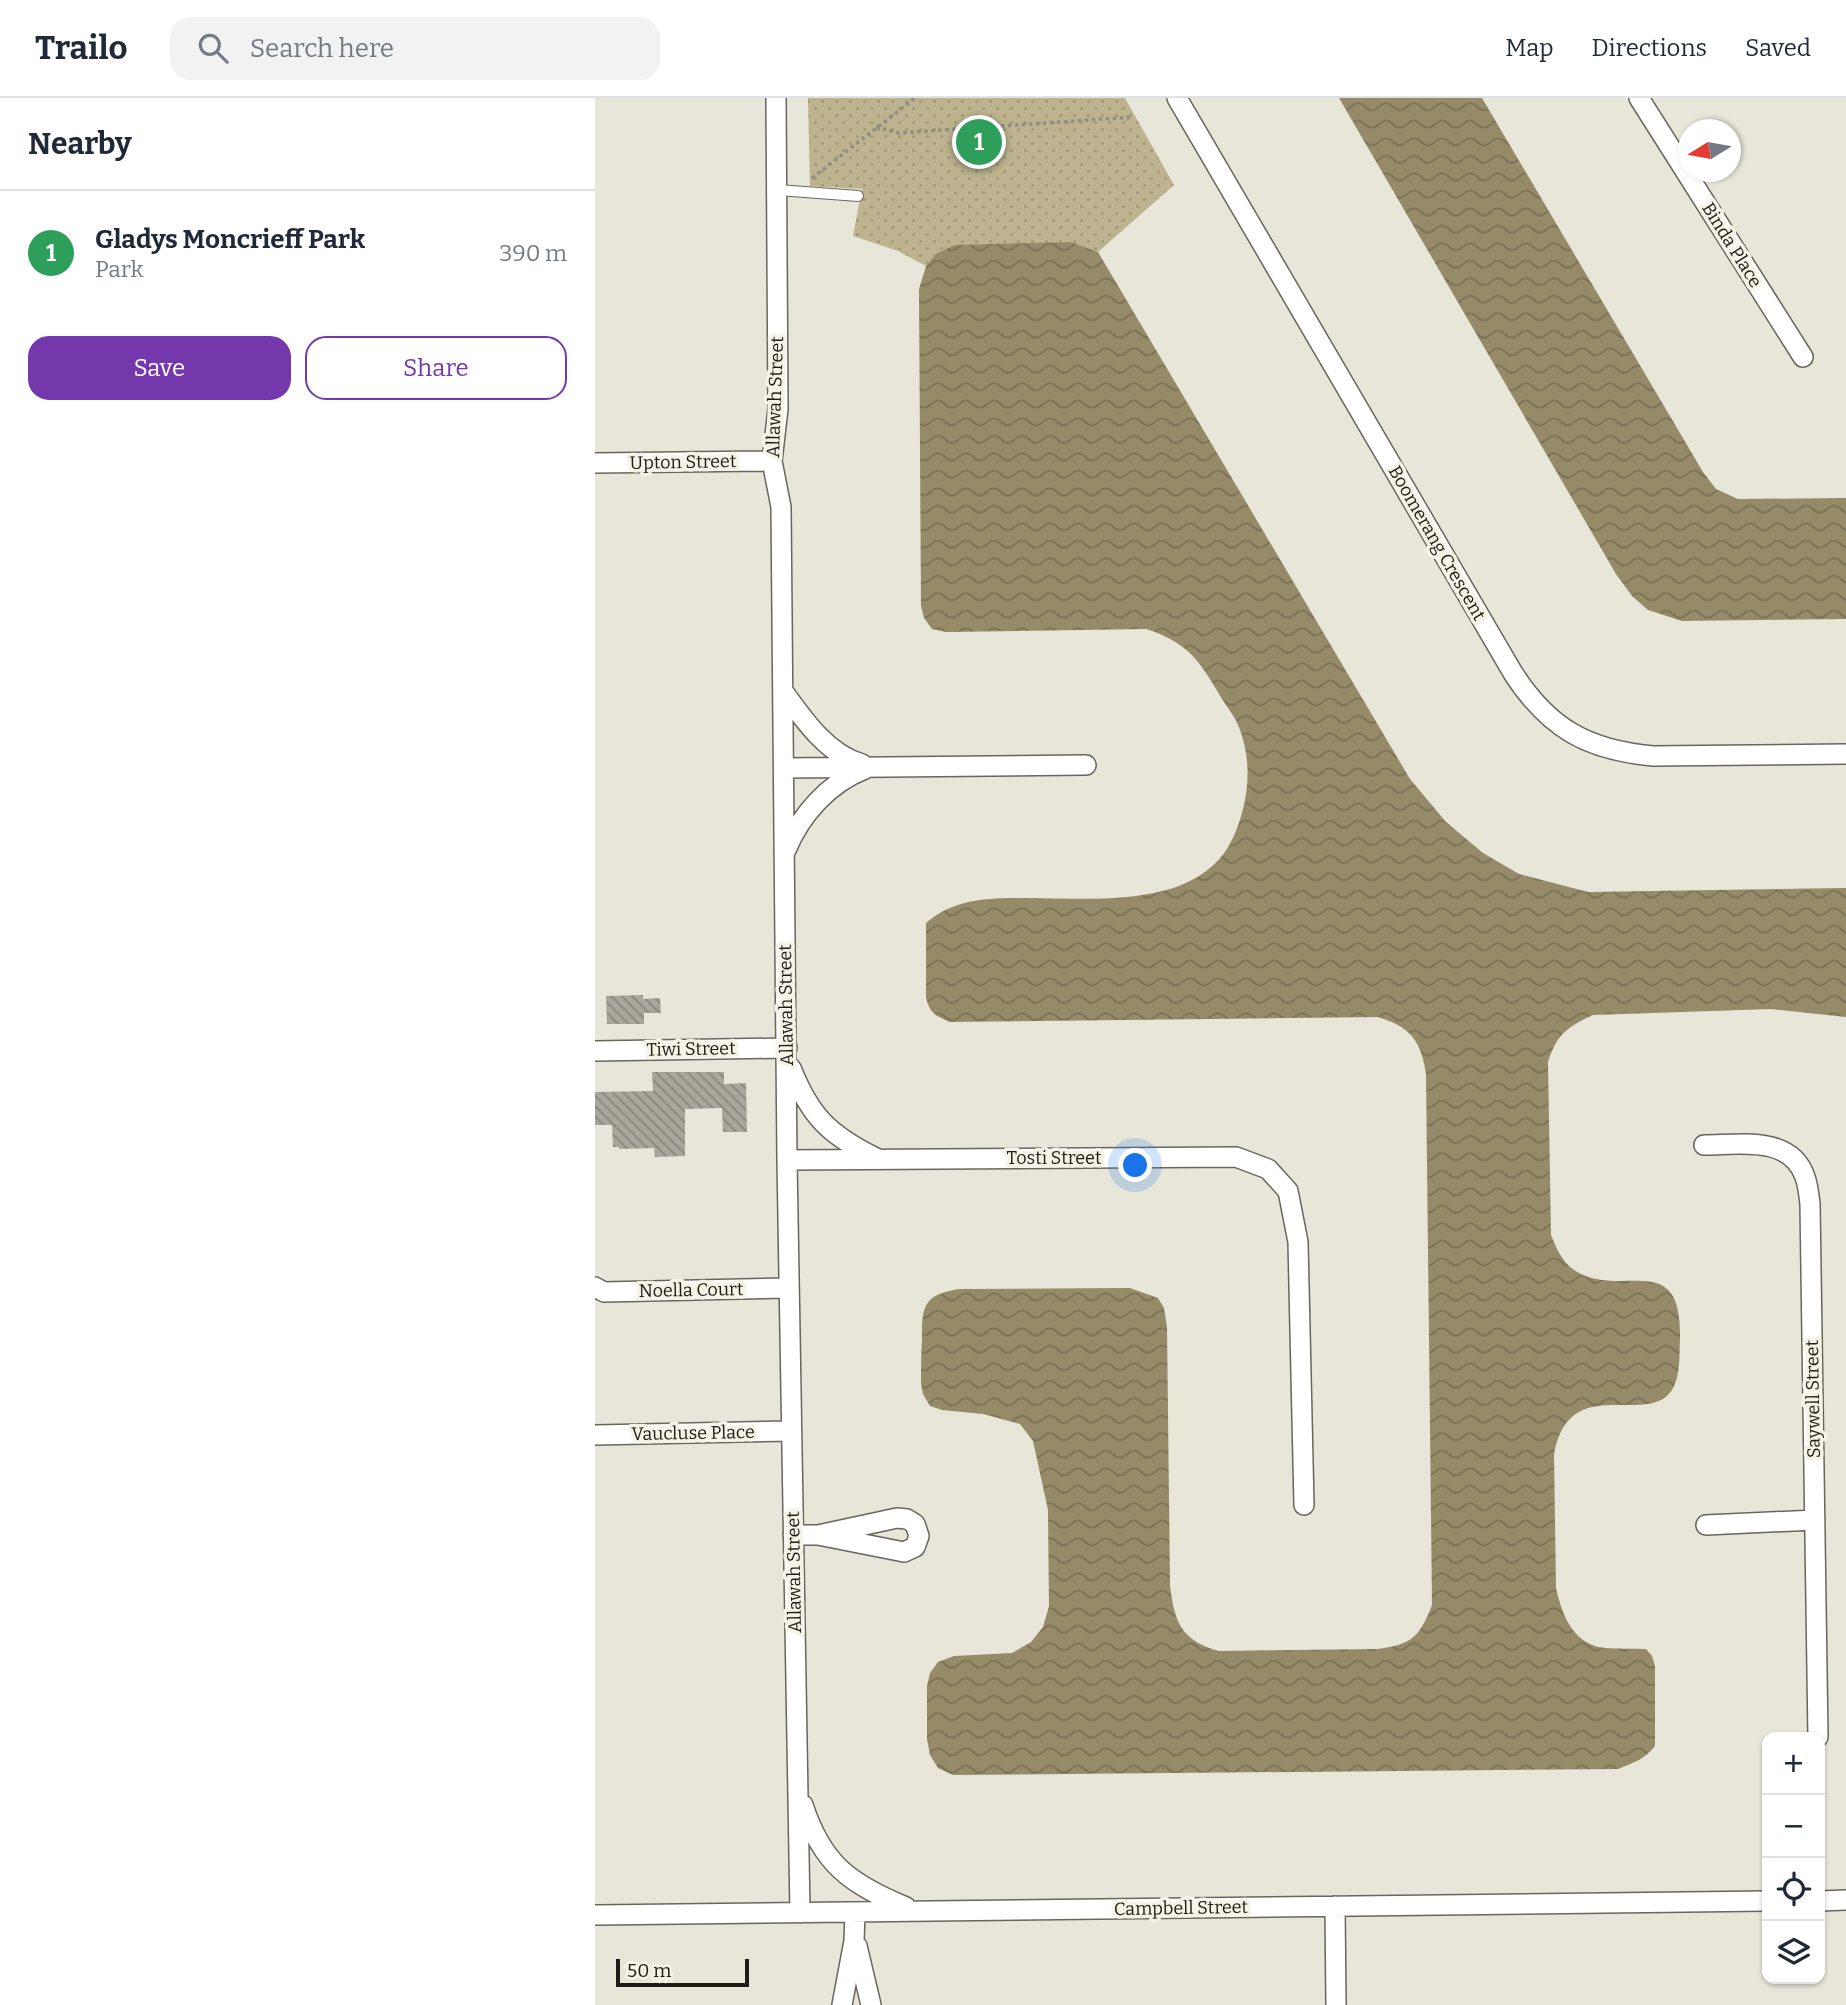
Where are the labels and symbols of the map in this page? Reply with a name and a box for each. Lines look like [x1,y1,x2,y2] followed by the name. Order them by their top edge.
[956,116,1002,168] pin: 1
[1678,119,1741,182] north arrow
[1697,198,1767,292] street label: Binda Place
[762,335,788,458] street label: Allawah Street
[629,450,737,474] street label: Upton Street
[1384,462,1491,625] street label: Boomerang Crescent
[774,944,798,1066] street label: Allawah Street
[646,1037,736,1061] street label: Tiwi Street
[1007,1147,1102,1169] street label: Tosti Street
[1118,1148,1152,1182] your location
[638,1278,744,1302] street label: Noella Court
[1801,1339,1825,1458] street label: Saywell Street
[631,1421,755,1445] street label: Vaucluse Place
[782,1511,806,1633] street label: Allawah Street
[1114,1896,1249,1920] street label: Campbell Street
[616,1956,749,1988] scale bar

